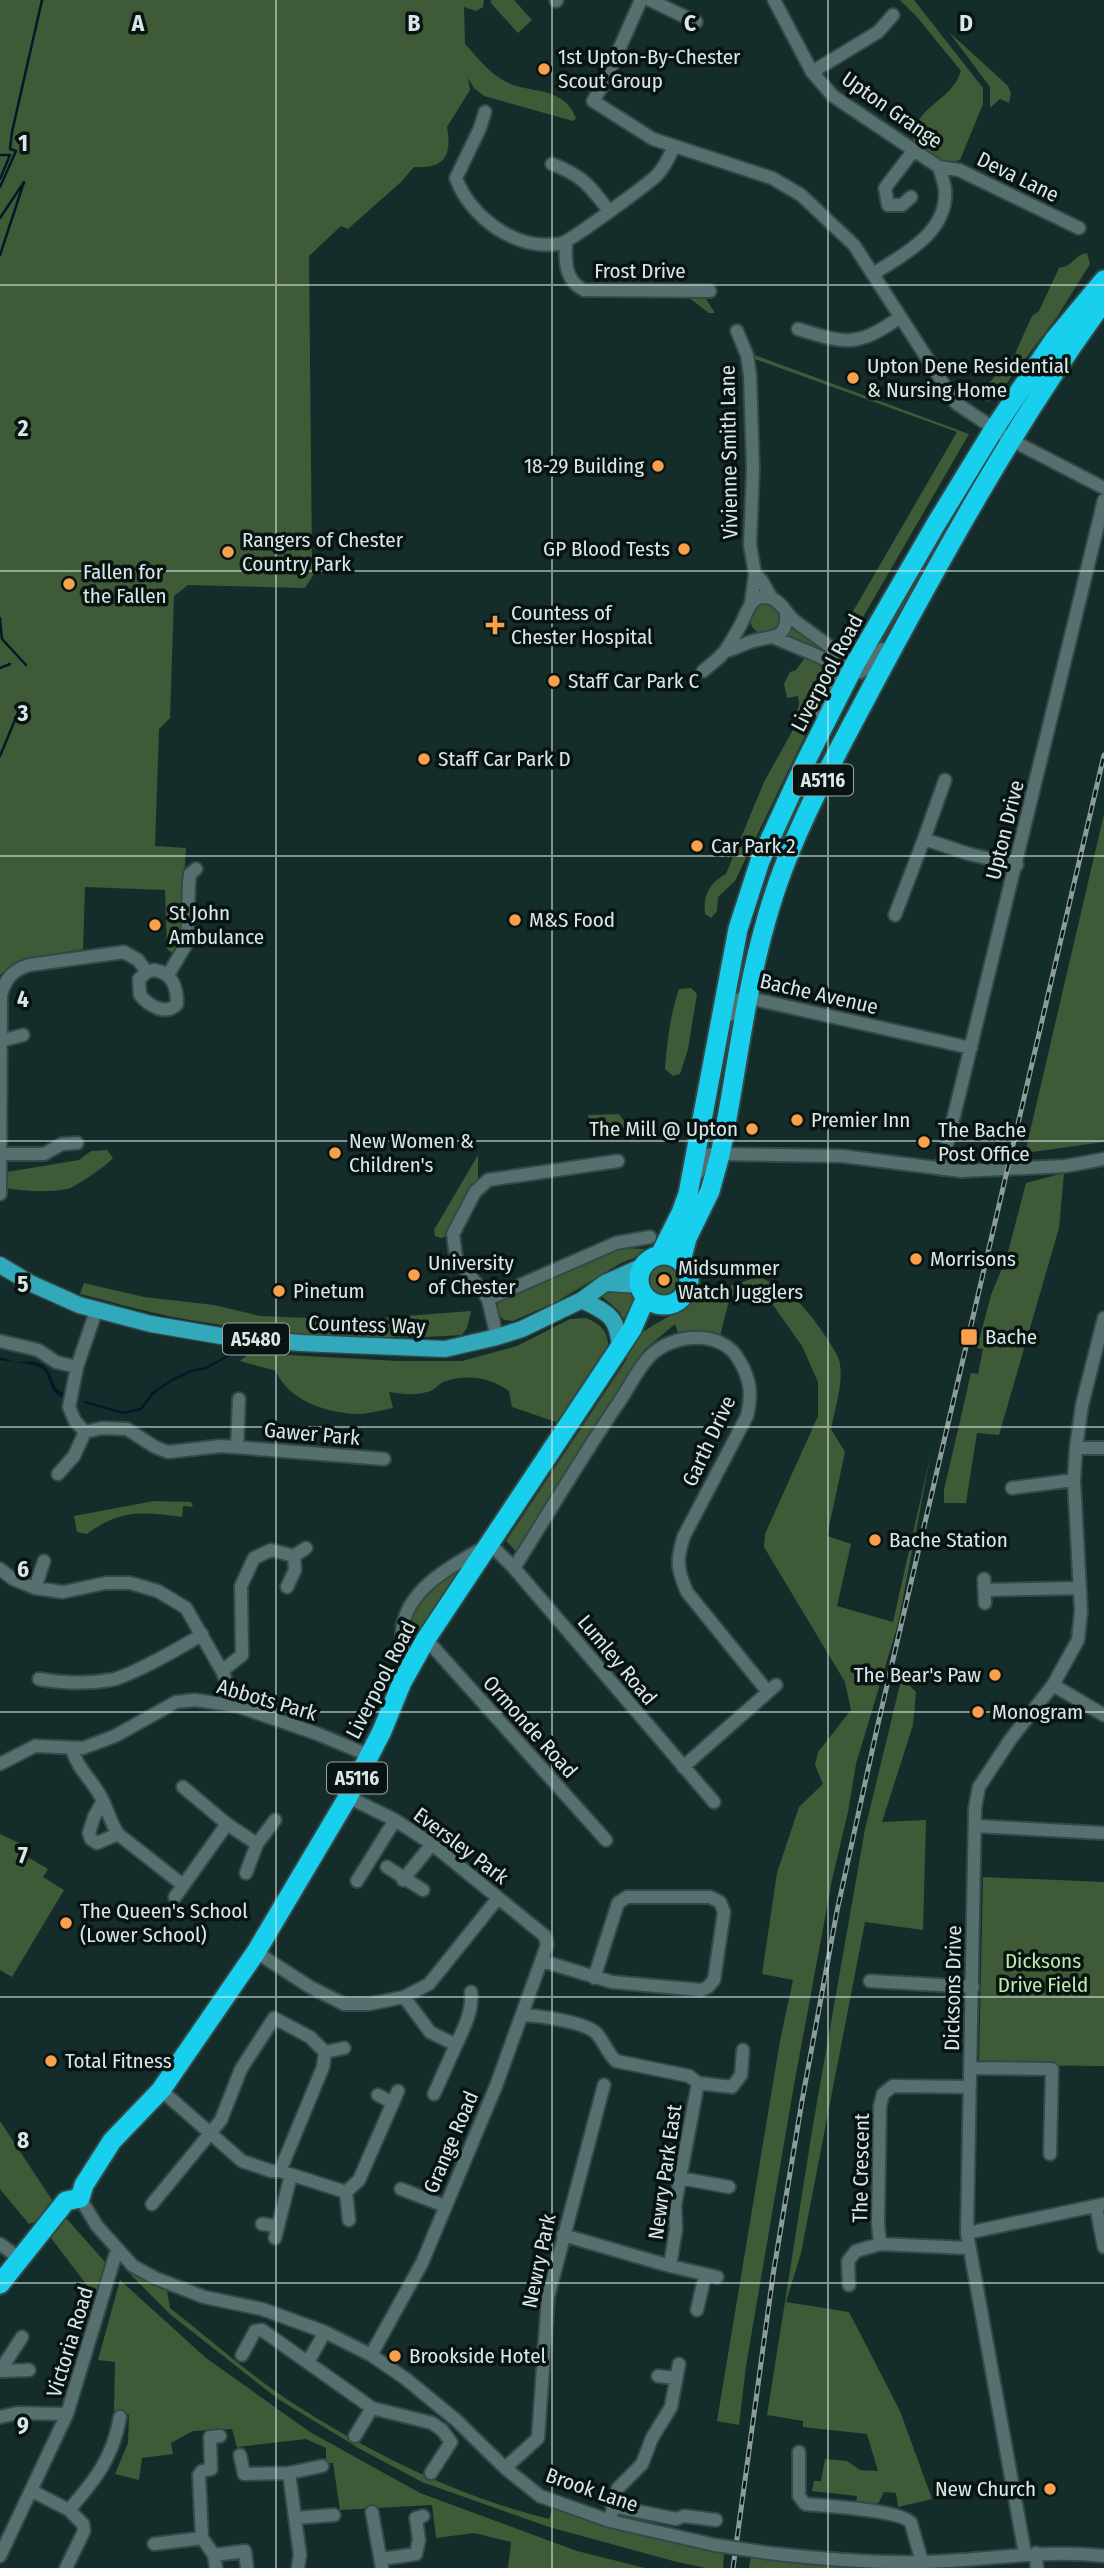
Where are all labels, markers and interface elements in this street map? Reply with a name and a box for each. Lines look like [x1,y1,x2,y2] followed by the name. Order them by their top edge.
[131,9,145,37] text: A
[408,9,421,37] text: B
[684,9,696,37] text: C
[959,9,973,37] text: D
[558,44,741,94] place label: 1st Upton-By-Chester Scout Group
[536,61,552,77] marker: 1st Upton-By-Chester Scout Group
[837,66,947,154] street label: Upton Grange
[18,129,28,157] text: 1
[973,146,1063,208] street label: Deva Lane
[594,258,686,284] street label: Frost Drive
[867,353,1070,403] place label: Upton Dene Residential & Nursing Home
[714,365,744,539] street label: Vivienne Smith Lane
[845,370,861,386] marker: Upton Dene Residential & Nursing Home
[17,414,29,442] text: 2
[524,453,644,479] place label: 18-29 Building
[650,458,666,474] marker: 18-29 Building
[242,527,404,577] place label: Rangers of Chester Country Park
[543,536,670,562] place label: GP Blood Tests
[676,541,692,557] marker: GP Blood Tests
[220,544,236,560] marker: Rangers of Chester Country Park
[83,559,167,609] place label: Fallen for the Fallen
[61,576,77,592] marker: Fallen for the Fallen
[511,600,653,650] place label: Countess of Chester Hospital
[785,610,869,736] street label: Liverpool Road
[485,615,505,635] marker: Countess of Chester Hospital
[568,668,699,694] place label: Staff Car Park C
[546,673,562,689] marker: Staff Car Park C
[17,699,29,727] text: 3
[438,746,571,772] place label: Staff Car Park D
[416,751,432,767] marker: Staff Car Park D
[793,764,853,796] road number: A5116
[980,778,1030,882] street label: Upton Drive
[711,833,796,859] place label: Car Park 2
[689,838,705,854] marker: Car Park 2
[169,900,264,950] place label: St John Ambulance
[529,907,615,933] place label: M&S Food
[507,912,523,928] marker: M&S Food
[147,917,163,933] marker: St John Ambulance
[757,968,881,1020] street label: Bache Avenue
[17,985,29,1013] text: 4
[811,1107,910,1133] place label: Premier Inn
[789,1112,805,1128] marker: Premier Inn
[589,1116,738,1142] place label: The Mill @ Upton
[938,1117,1030,1167] place label: The Bache Post Office
[744,1121,760,1137] marker: The Mill @ Upton
[349,1128,474,1178] place label: New Women & Children's
[916,1134,932,1150] marker: The Bache Post Office
[327,1145,343,1161] marker: New Women & Children's
[930,1246,1016,1272] place label: Morrisons
[428,1250,516,1300] place label: University of Chester
[908,1251,924,1267] marker: Morrisons
[678,1255,803,1305] place label: Midsummer Watch Jugglers
[406,1267,422,1283] marker: University of Chester
[17,1270,29,1298] text: 5
[656,1272,672,1288] marker: Midsummer Watch Jugglers
[293,1278,365,1304] place label: Pinetum
[271,1283,287,1299] marker: Pinetum
[308,1310,427,1340] street label: Countess Way
[223,1324,289,1354] road number: A5480
[985,1324,1037,1350] place label: Bache
[959,1327,979,1347] marker: Bache
[677,1392,741,1490] street label: Garth Drive
[263,1417,361,1451] street label: Gawer Park
[889,1527,1008,1553] place label: Bache Station
[867,1532,883,1548] marker: Bache Station
[17,1555,29,1583] text: 6
[572,1610,662,1710] street label: Lumley Road
[340,1617,422,1743] street label: Liverpool Road
[854,1662,981,1688] place label: The Bear's Paw
[987,1667,1003,1683] marker: The Bear's Paw
[477,1670,583,1784] street label: Ormonde Road
[214,1673,320,1727] street label: Abbots Park
[992,1699,1083,1725] place label: Monogram
[970,1704,986,1720] marker: Monogram
[327,1762,387,1794] road number: A5116
[408,1802,514,1890] street label: Eversley Park
[18,1841,28,1869] text: 7
[80,1898,248,1948] place label: The Queen's School (Lower School)
[58,1915,74,1931] marker: The Queen's School (Lower School)
[939,1925,967,2051] street label: Dicksons Drive
[998,1948,1088,1998] park label: Dicksons Drive Field
[65,2048,172,2074] place label: Total Fitness
[43,2053,59,2069] marker: Total Fitness
[418,2087,484,2197] street label: Grange Road
[643,2103,687,2241] street label: Newry Park East
[847,2113,875,2223] street label: The Crescent
[17,2126,29,2154] text: 8
[516,2211,562,2311] street label: Newry Park
[41,2284,99,2400] street label: Victoria Road
[409,2343,547,2369] place label: Brookside Hotel
[387,2348,403,2364] marker: Brookside Hotel
[17,2411,29,2439] text: 9
[542,2462,642,2518] street label: Brook Lane
[935,2476,1036,2502] place label: New Church
[1042,2481,1058,2497] marker: New Church

